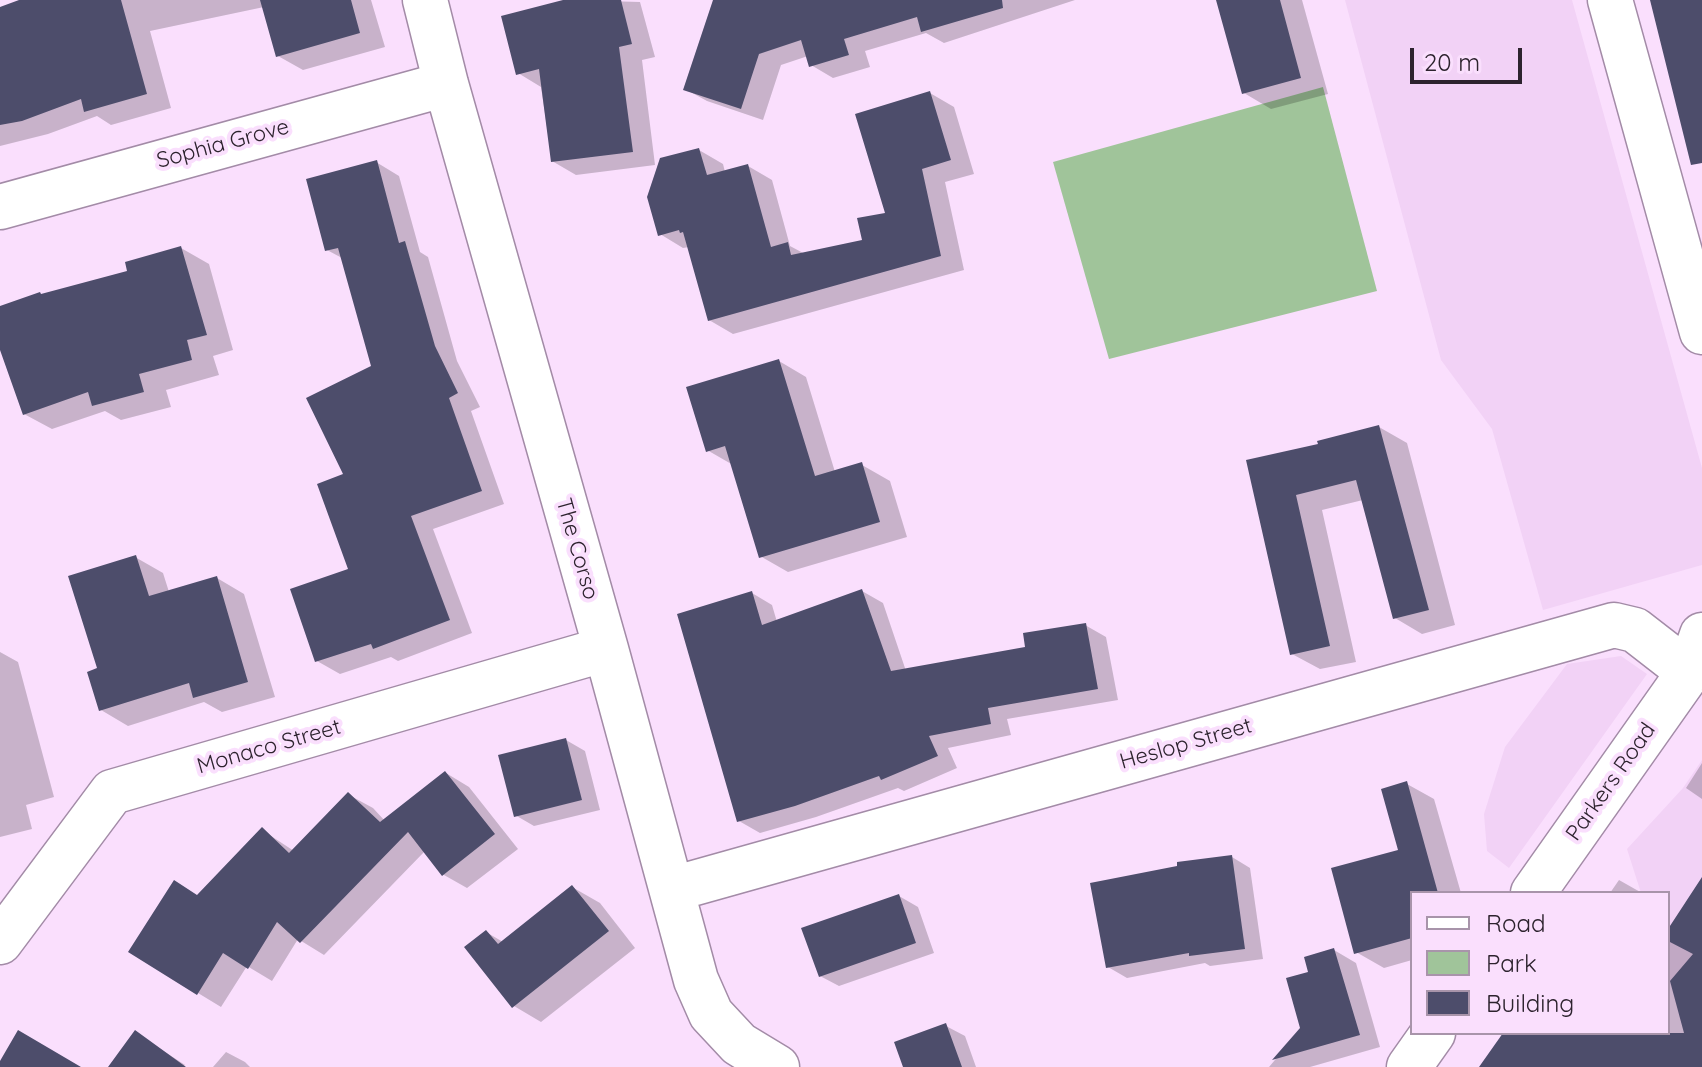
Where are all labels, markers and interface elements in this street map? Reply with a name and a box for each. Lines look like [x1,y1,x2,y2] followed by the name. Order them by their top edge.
[1414,32,1526,82] scale bar
[1424,47,1480,77] text: 20 m
[154,114,292,174] street label: Sophia Grove
[550,495,604,603] street label: The Corso
[1117,713,1255,775] street label: Heslop Street
[194,714,344,780] street label: Monaco Street
[1561,718,1661,846] street label: Parkers Road
[1410,891,1670,1035] legend
[1486,908,1546,938] text: Road
[1486,948,1537,978] text: Park
[1486,988,1574,1018] text: Building

